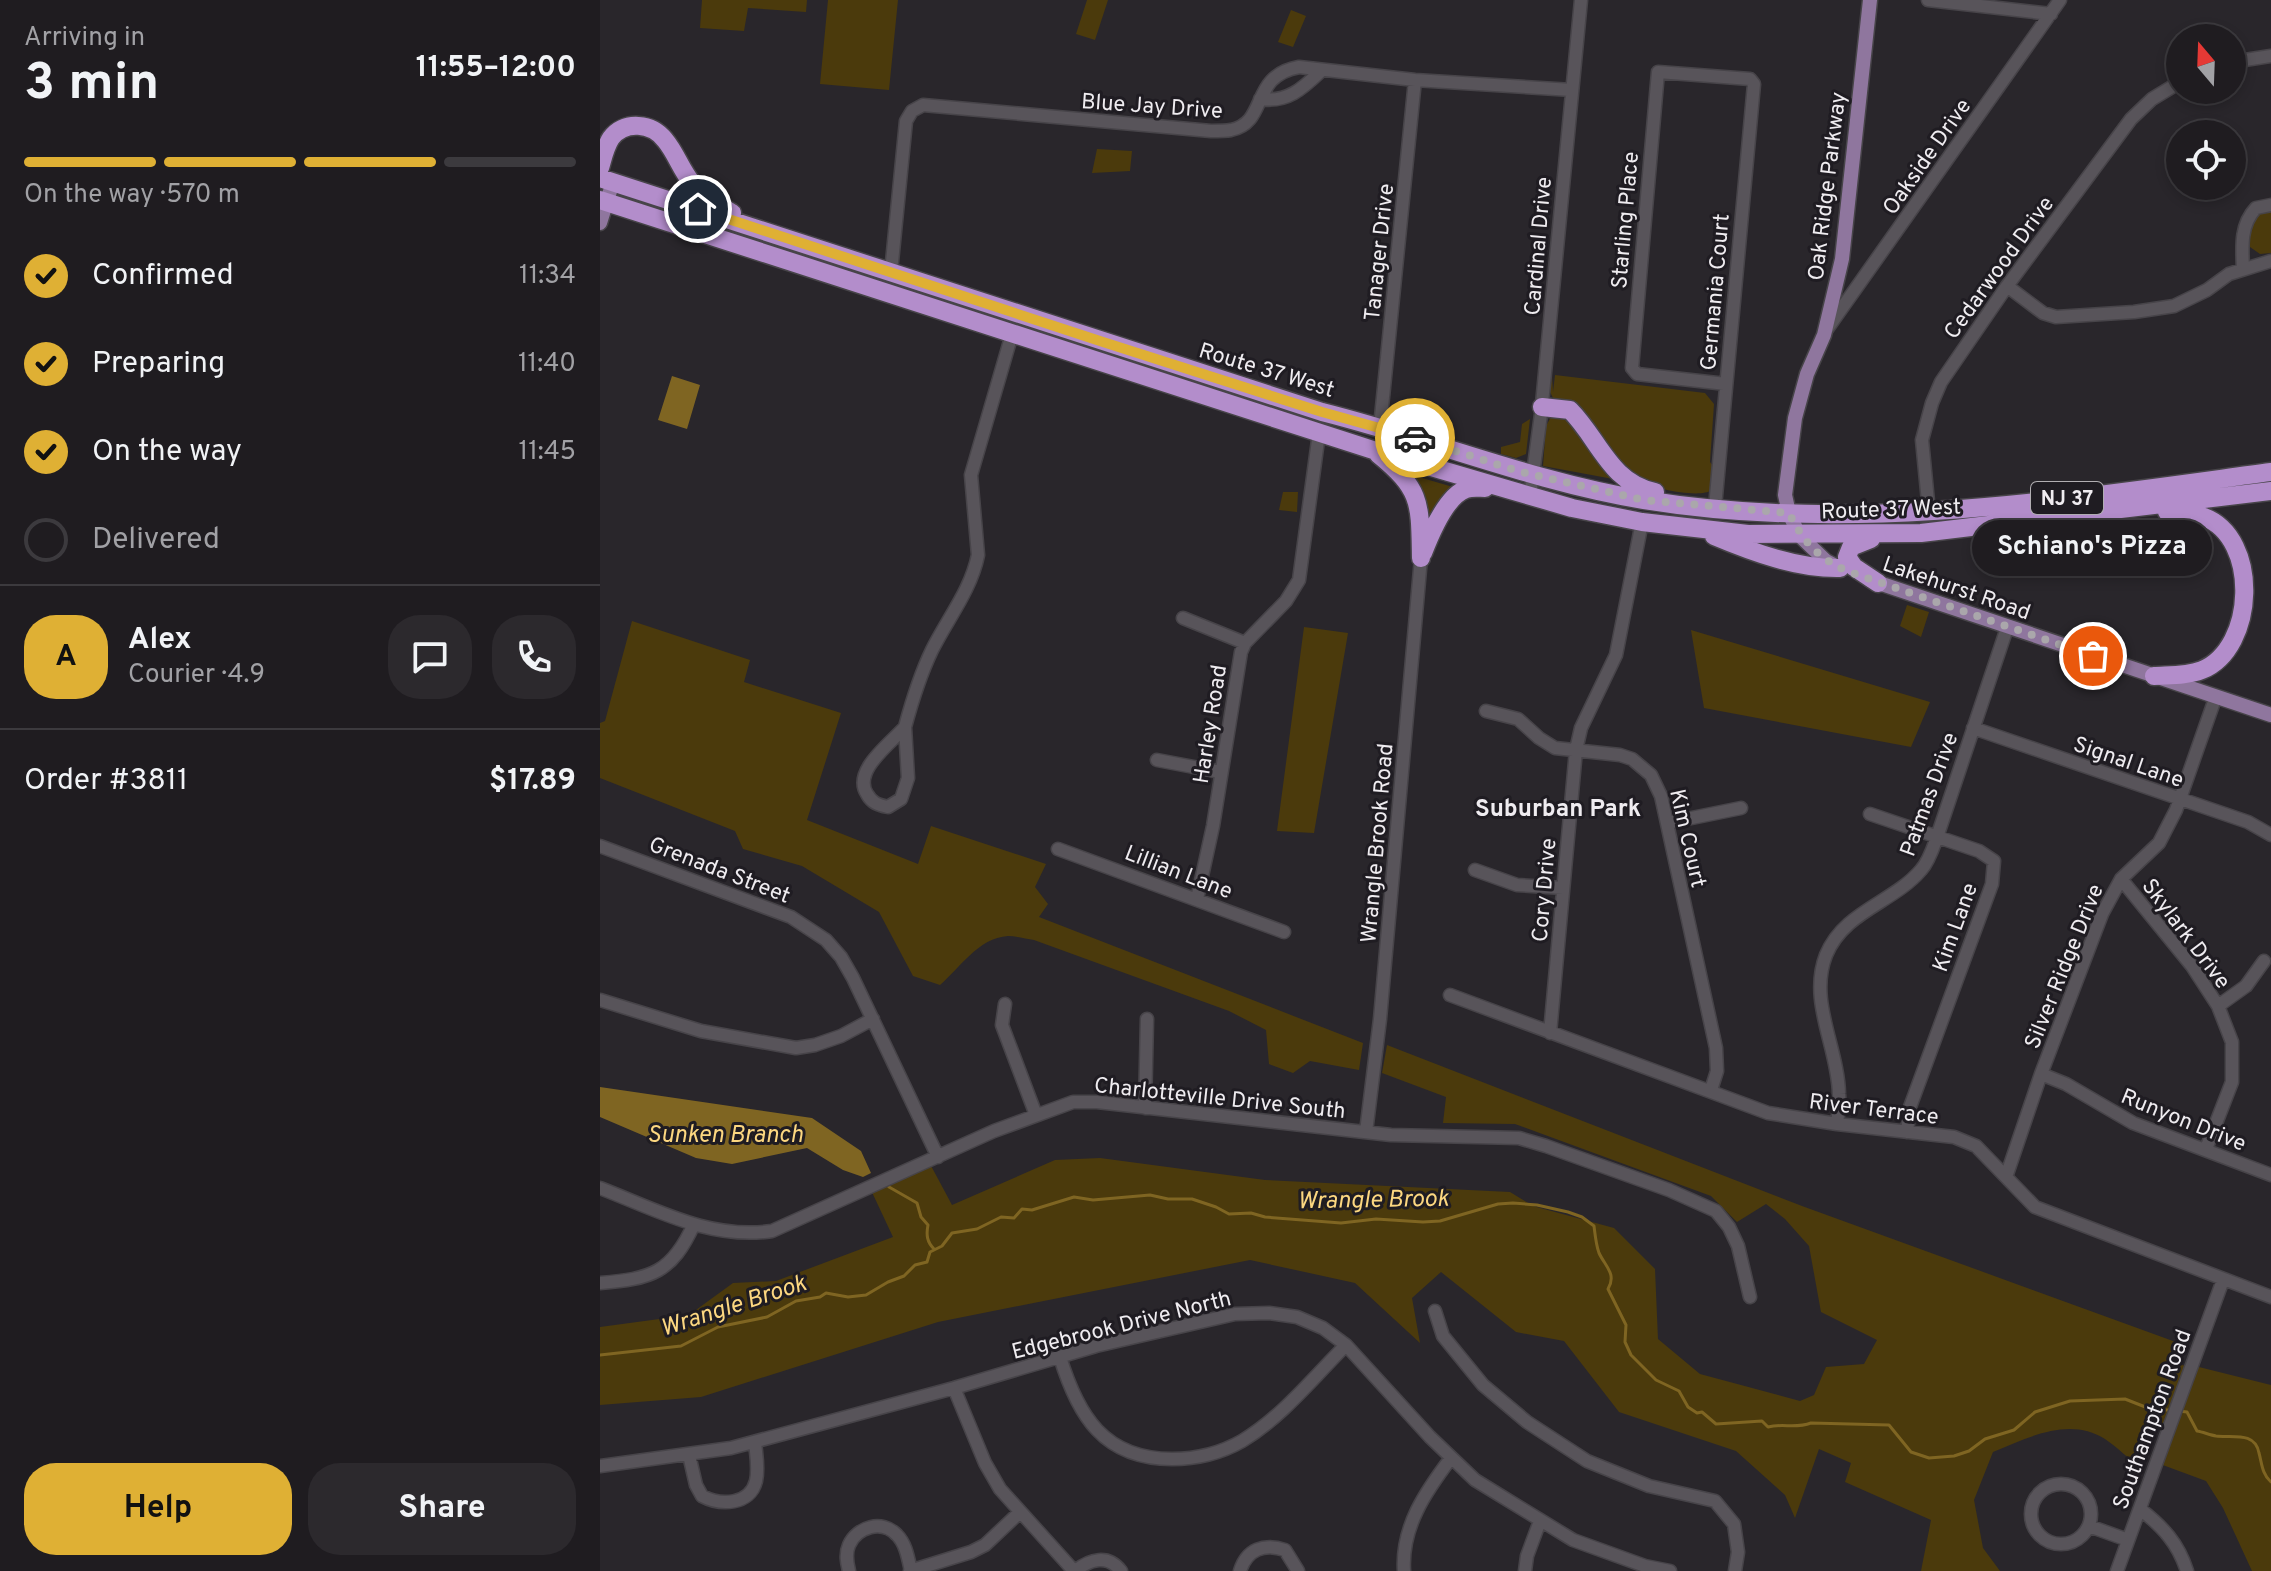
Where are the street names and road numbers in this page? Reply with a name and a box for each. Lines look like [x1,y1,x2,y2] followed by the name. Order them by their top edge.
[1080,89,1224,126] street label: Blue Jay Drive
[1804,91,1853,282] street label: Oak Ridge Parkway
[1878,94,1978,221] street label: Oakside Drive
[1607,151,1646,290] street label: Starling Place
[1520,176,1559,317] street label: Cardinal Drive
[1360,182,1401,322] street label: Tanager Drive
[1939,192,2061,345] street label: Cedarwood Drive
[1696,213,1737,372] street label: Germania Court
[1195,338,1337,405] street label: Route 37 West
[2031,482,2103,514] road number: NJ 37
[1821,495,1962,526] street label: Route 37 West
[1879,551,2034,627] street label: Lakehurst Road
[1189,663,1234,786] street label: Harley Road
[1895,729,1965,861] street label: Patmas Drive
[2069,732,2187,795] street label: Signal Lane
[1356,742,1401,944] street label: Wrangle Brook Road
[1662,787,1711,890] street label: Kim Court
[645,832,794,911] street label: Grenada Street
[1528,837,1563,943] street label: Cory Drive
[1120,840,1236,906] street label: Lillian Lane
[2135,874,2235,995] street label: Skylark Drive
[1928,880,1985,976] street label: Kim Lane
[2020,881,2111,1053] street label: Silver Ridge Drive
[1093,1073,1347,1126] street label: Charlotteville Drive South
[2117,1084,2250,1159] street label: Runyon Drive
[1807,1089,1940,1132] street label: River Terrace
[1009,1286,1234,1367] street label: Edgebrook Drive North
[2108,1326,2198,1514] street label: Southampton Road

